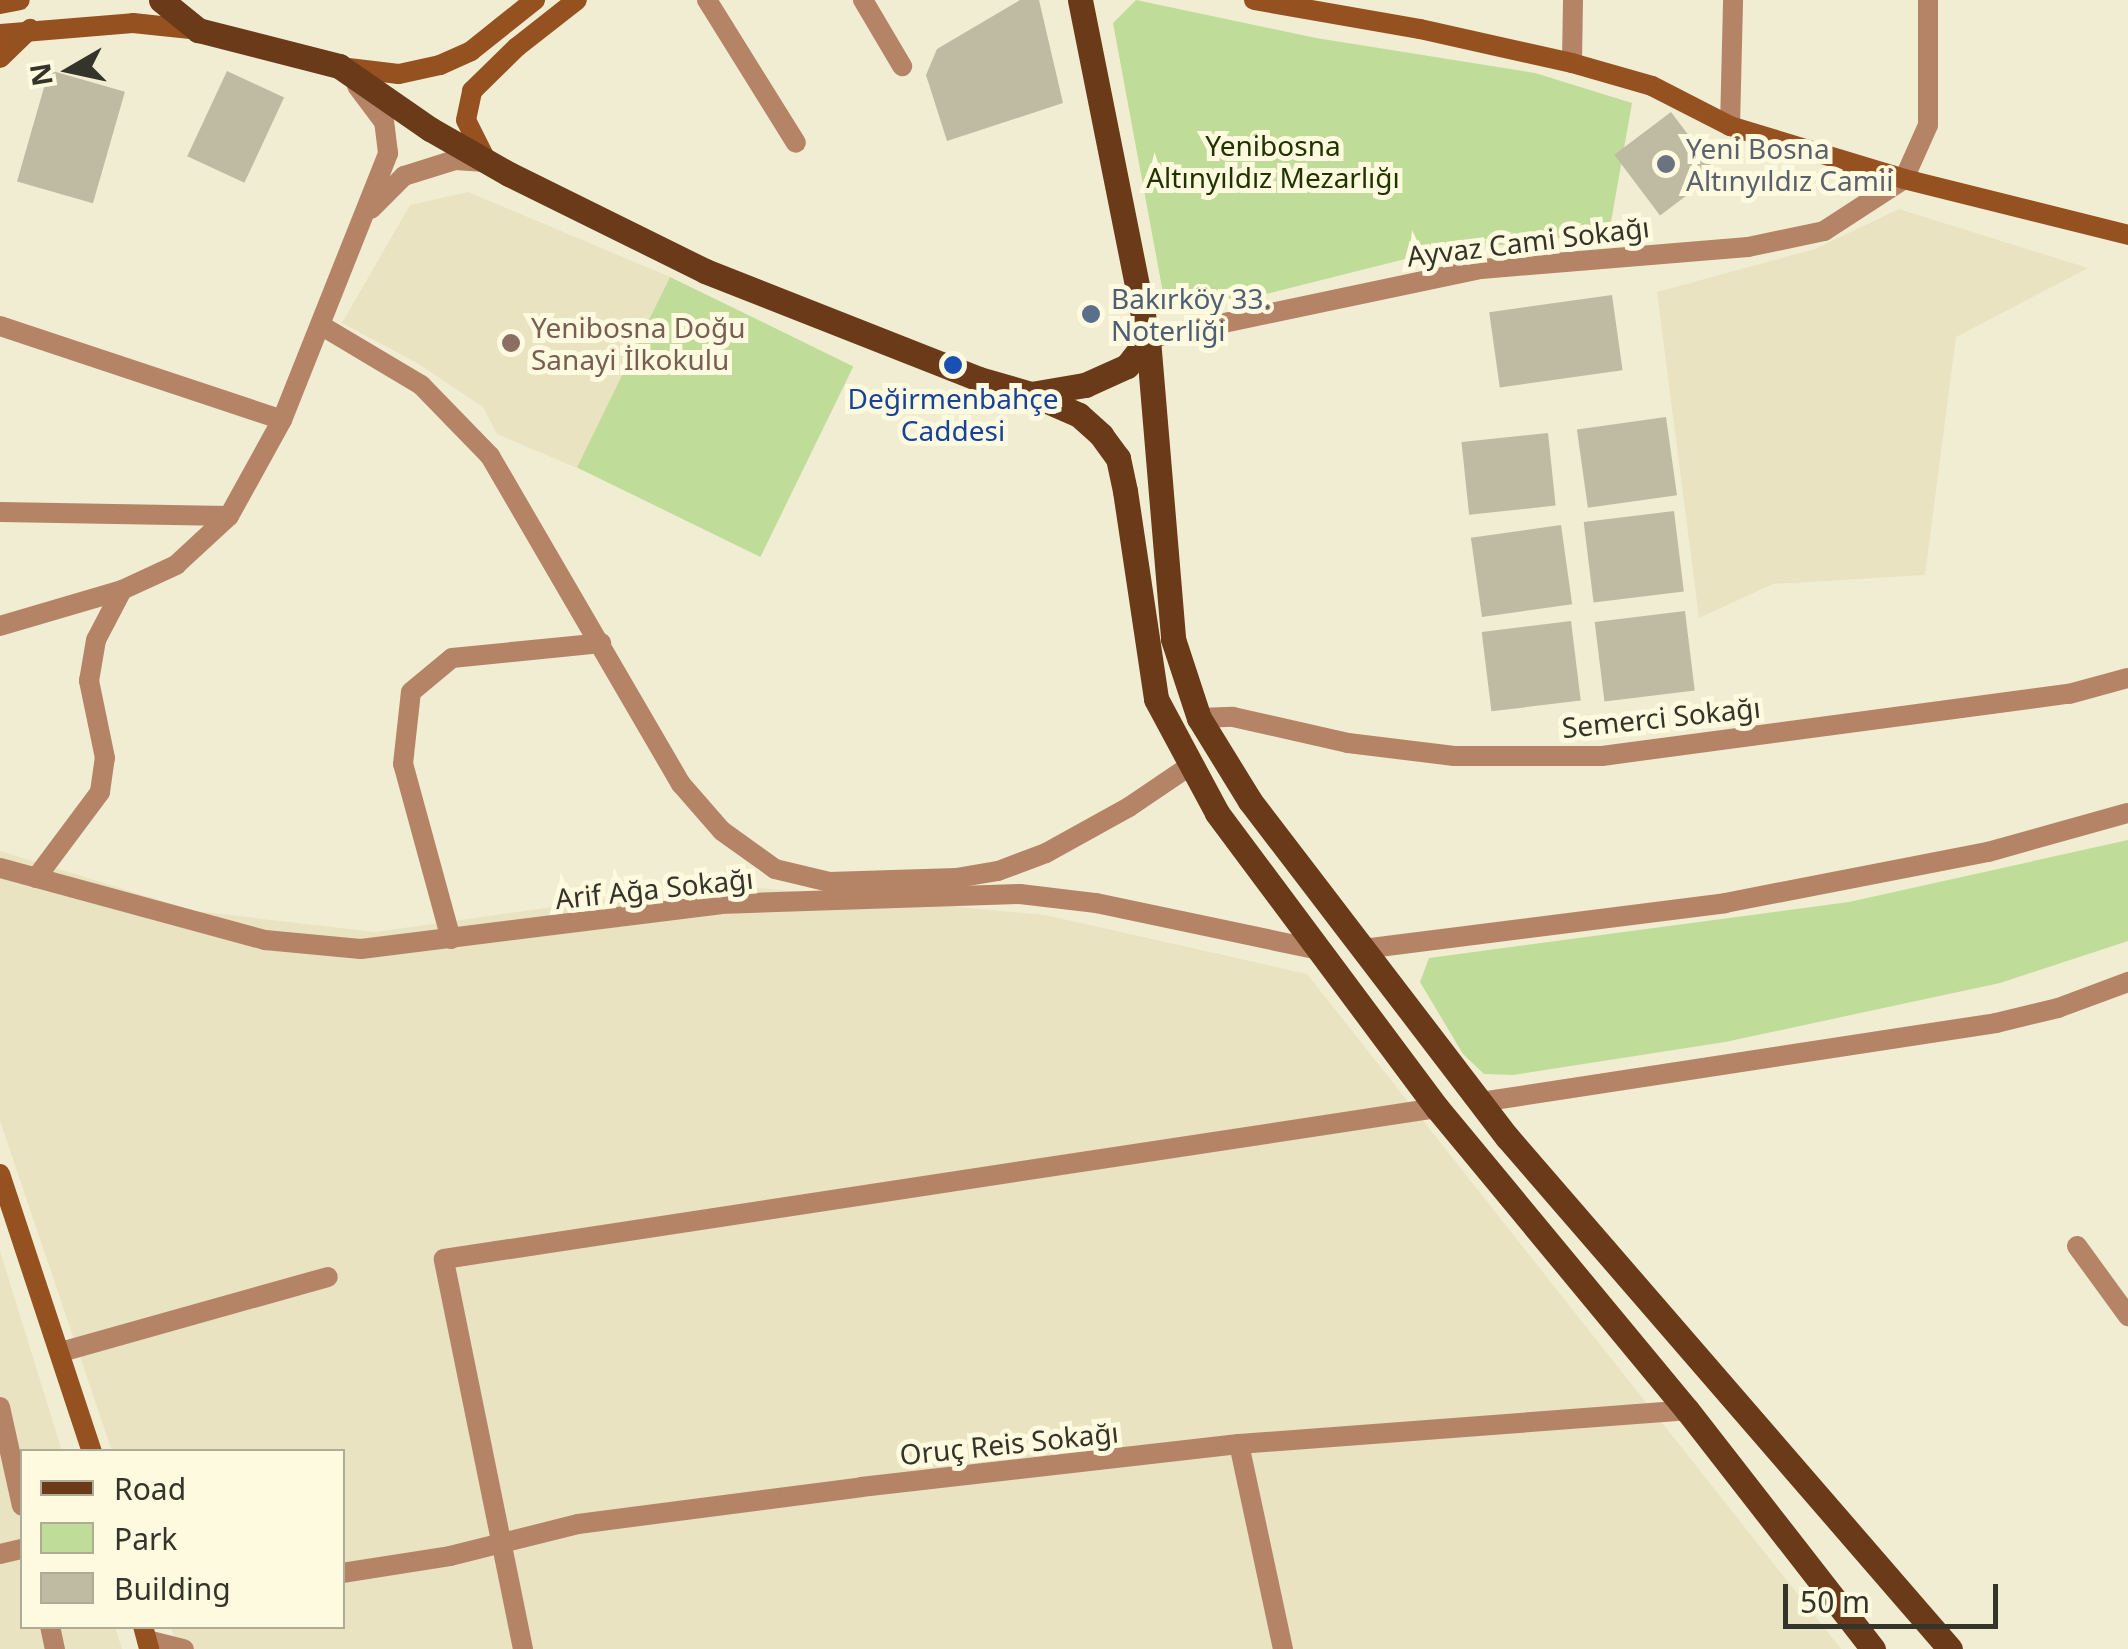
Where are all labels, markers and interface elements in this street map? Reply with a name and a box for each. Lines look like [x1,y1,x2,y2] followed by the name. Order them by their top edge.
[20,20,120,120] north arrow
[20,60,61,89] text: N
[1146,128,1400,194] park label: Yenibosna Altınyıldız Mezarlığı
[1686,131,1893,197] place label: Yeni Bosna Altınyıldız Camii
[1655,153,1677,175] marker: Yeni Bosna Altınyıldız Camii
[1405,209,1651,273] street label: Ayvaz Cami Sokağı
[1111,281,1271,347] place label: Bakırköy 33. Noterliği
[1080,303,1102,325] marker: Bakırköy 33. Noterliği
[531,310,746,376] place label: Yenibosna Doğu Sanayi İlkokulu
[500,332,522,354] marker: Yenibosna Doğu Sanayi İlkokulu
[942,354,964,376] marker: Değirmenbahçe Caddesi
[848,381,1058,447] place label: Değirmenbahçe Caddesi
[1560,690,1762,744] street label: Semerci Sokağı
[553,861,755,915] street label: Arif Ağa Sokağı
[898,1415,1120,1471] street label: Oruç Reis Sokağı
[20,1449,345,1629] legend
[114,1468,186,1509] text: Road
[114,1518,177,1559] text: Park
[1788,1564,2003,1626] scale bar
[114,1568,231,1609] text: Building
[1800,1581,1870,1622] text: 50 m

